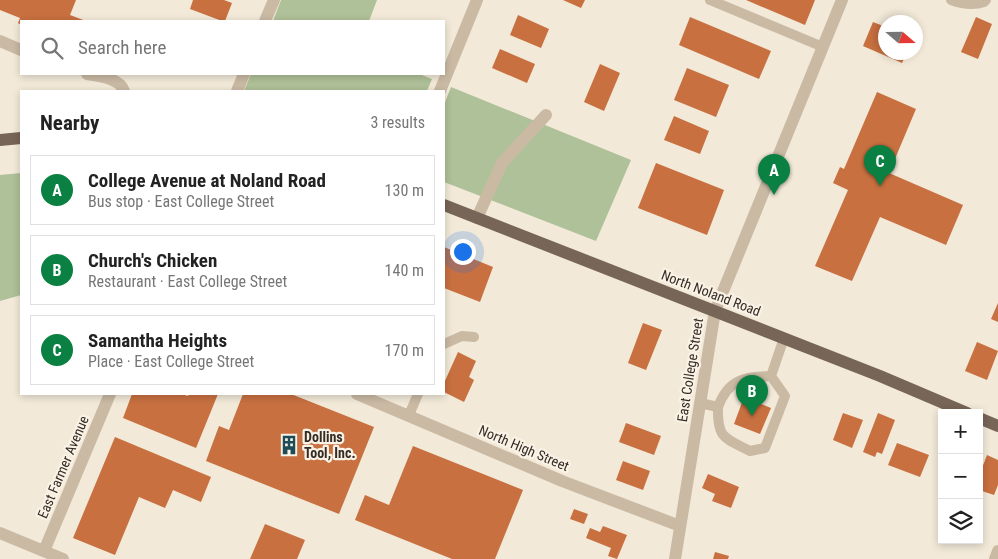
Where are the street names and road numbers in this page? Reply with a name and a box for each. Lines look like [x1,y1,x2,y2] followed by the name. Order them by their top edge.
[659,267,763,319] street label: North Noland Road
[674,317,706,423] street label: East College Street
[34,413,92,521] street label: East Farmer Avenue
[477,422,571,474] street label: North High Street

